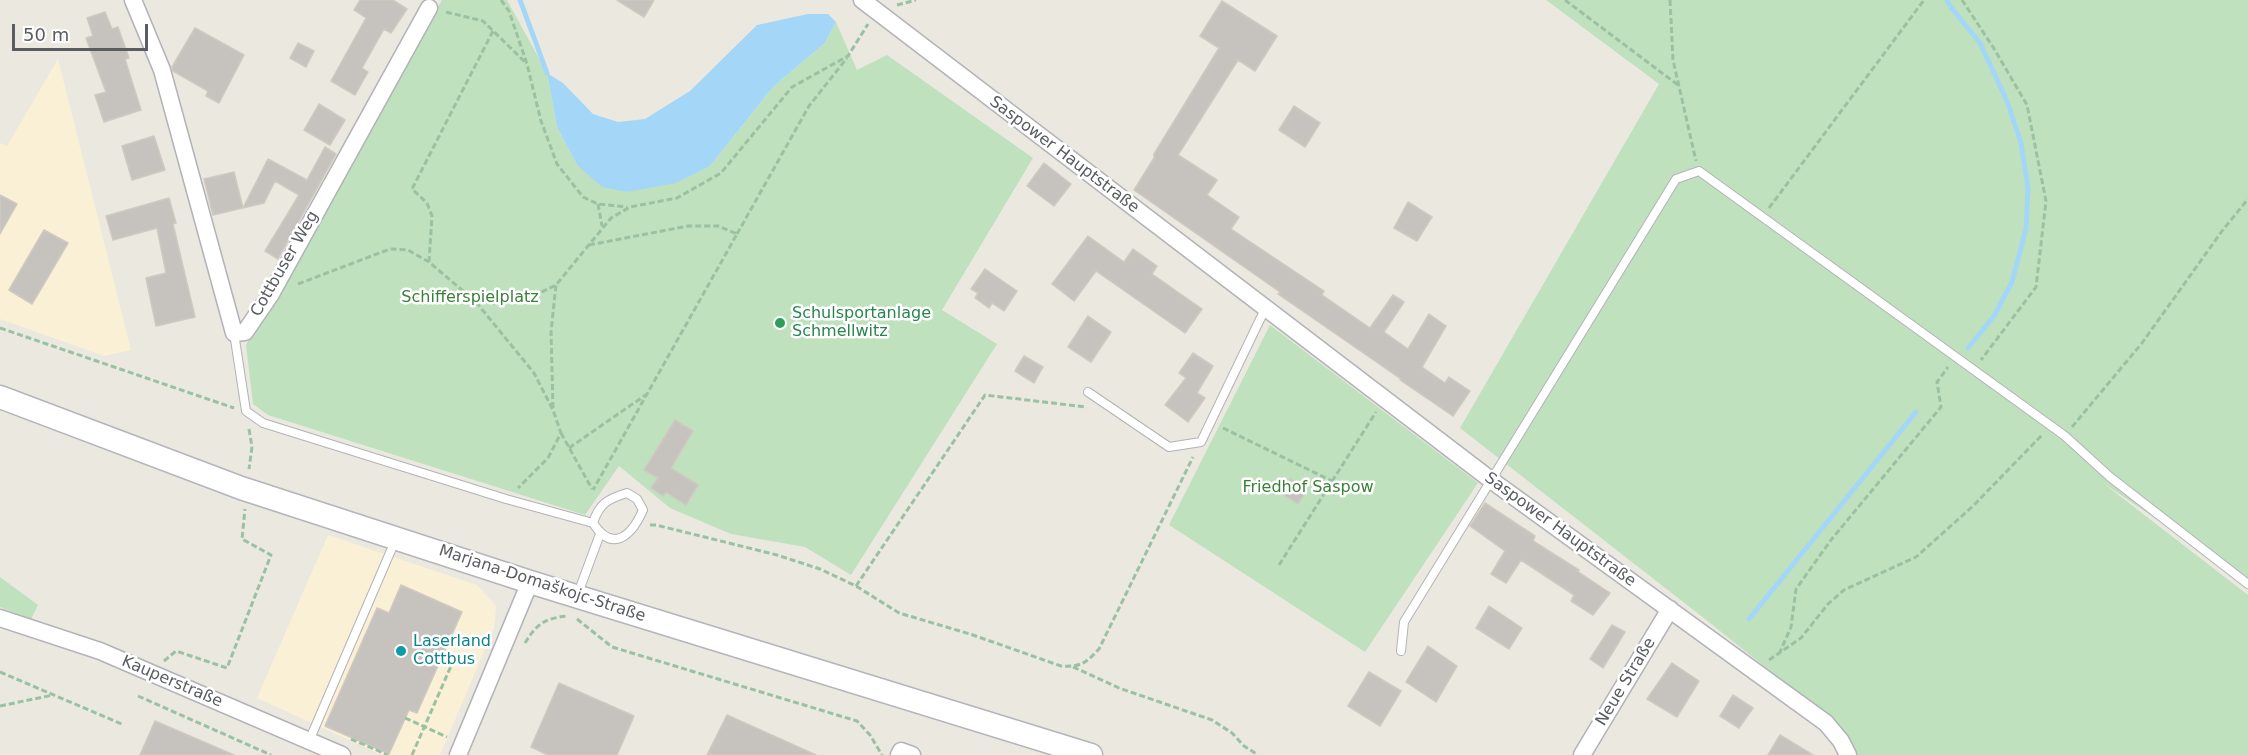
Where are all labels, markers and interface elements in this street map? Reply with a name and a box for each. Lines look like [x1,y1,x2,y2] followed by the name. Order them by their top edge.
[15,12,152,50] scale bar
[23,24,69,45] text: 50 m
[985,93,1143,217] street label: Saspower Hauptstraße
[247,208,323,320] street label: Cottbuser Weg
[401,288,539,308] park label: Schifferspielplatz
[792,304,931,342] place label: Schulsportanlage Schmellwitz
[773,316,787,330] marker: Schulsportanlage Schmellwitz
[1481,469,1639,591] street label: Saspower Hauptstraße
[1242,478,1374,498] park label: Friedhof Saspow
[436,541,648,627] street label: Marjana-Domaškojc-Straße
[413,632,491,670] place label: Laserland Cottbus
[1592,634,1660,730] street label: Neue Straße
[394,644,408,658] marker: Laserland Cottbus
[119,652,225,712] street label: Kauperstraße

